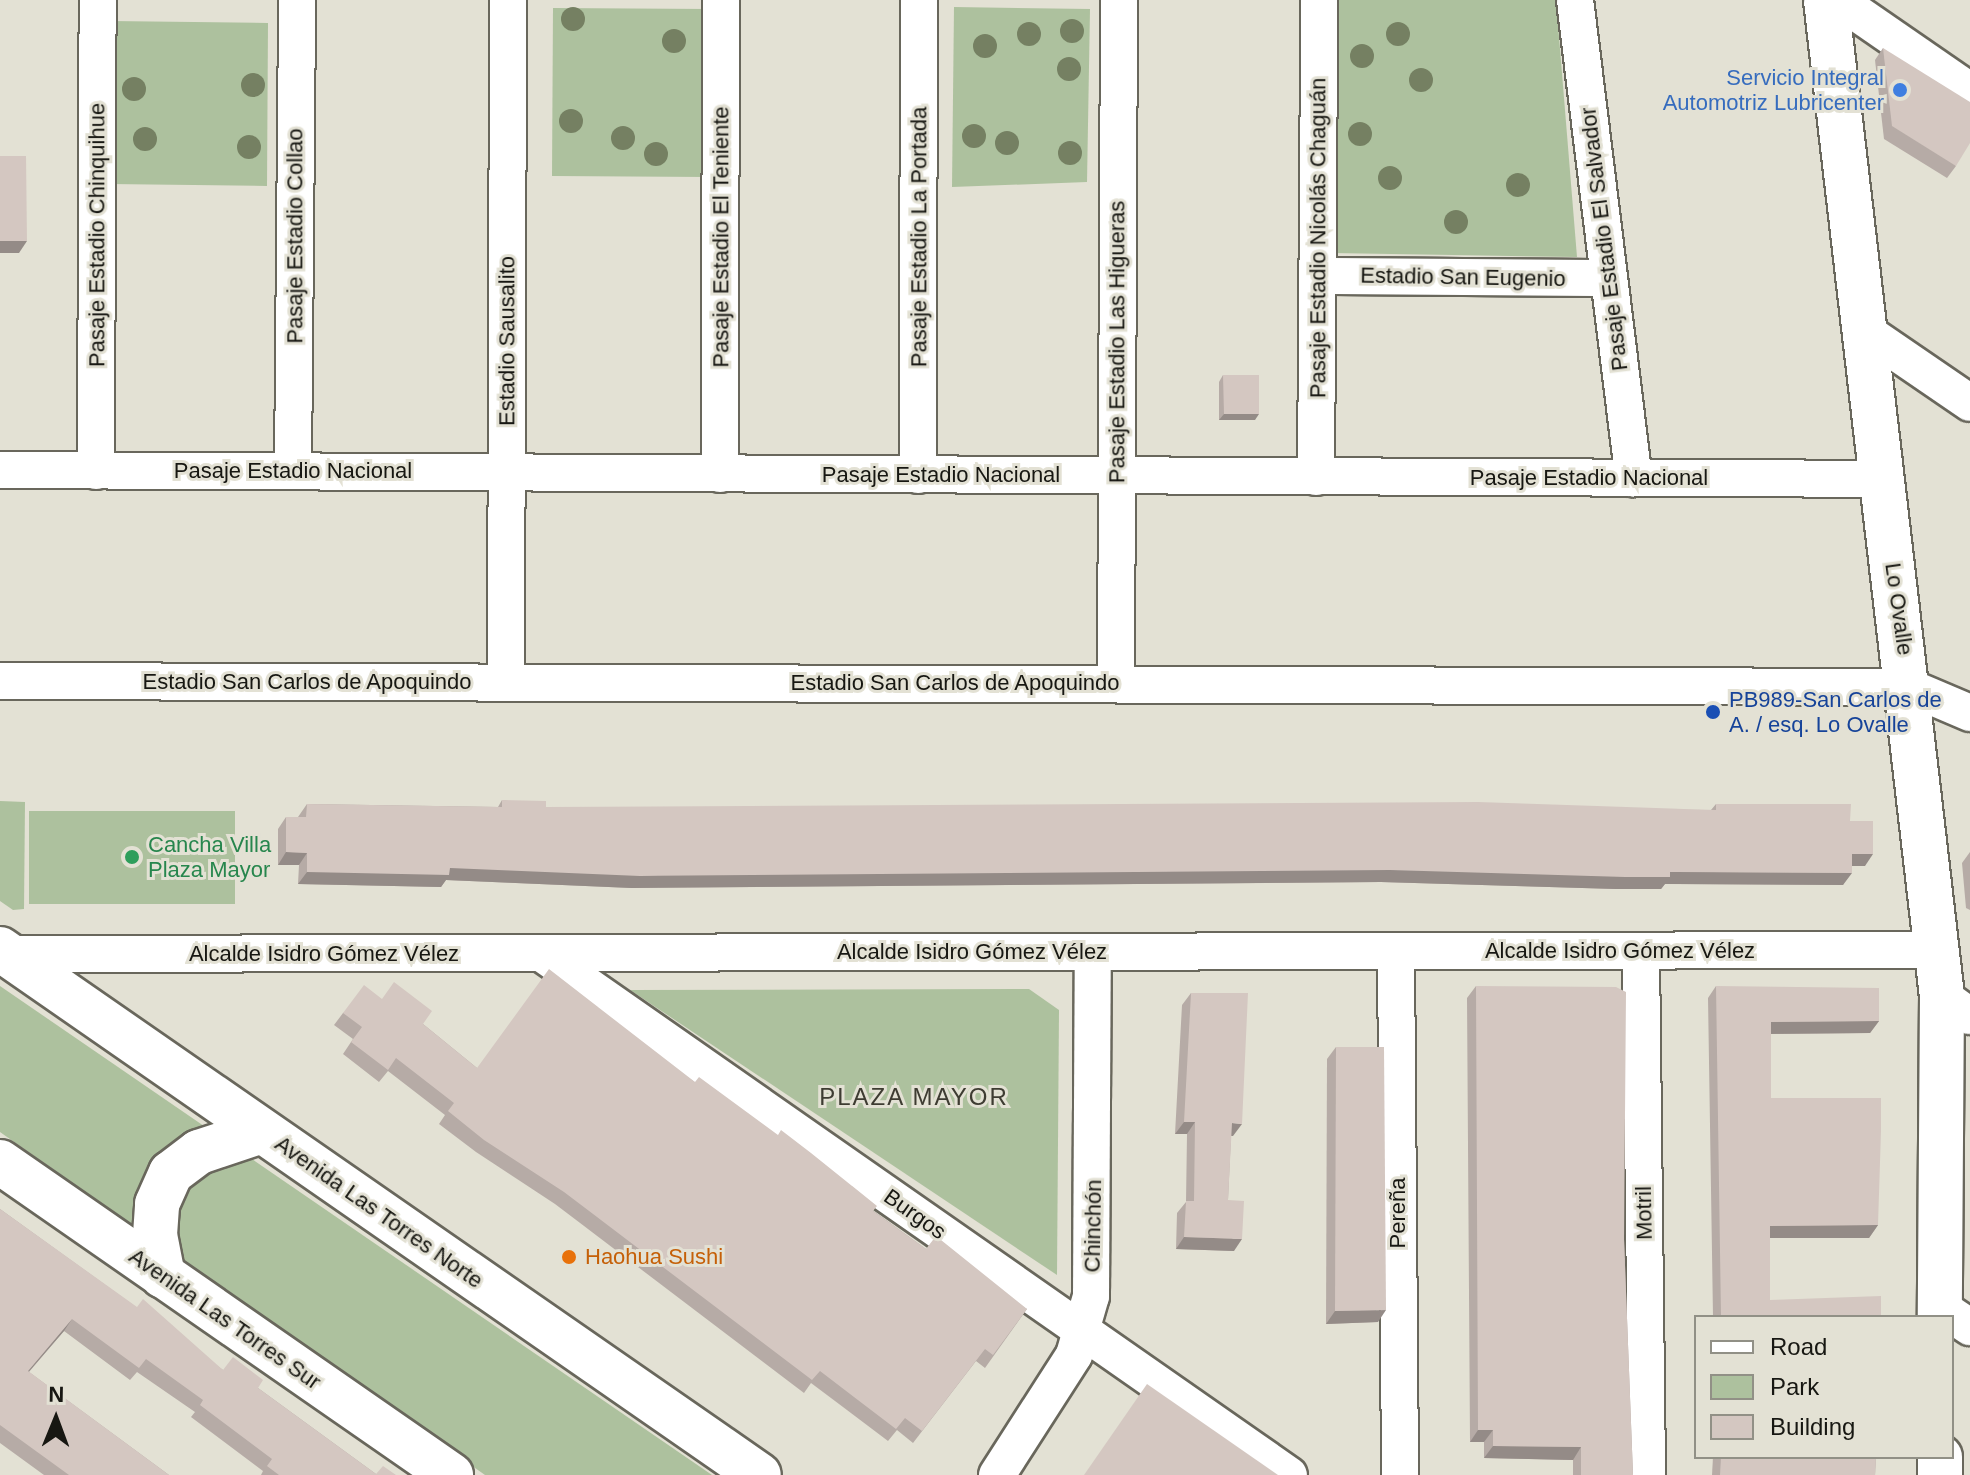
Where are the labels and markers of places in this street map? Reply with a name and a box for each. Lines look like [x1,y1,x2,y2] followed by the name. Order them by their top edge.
[1663,64,1884,116] place label: Servicio Integral Automotriz Lubricenter
[1891,81,1909,99] marker: Servicio Integral Automotriz Lubricenter
[1729,686,1942,738] place label: PB989-San Carlos de A. / esq. Lo Ovalle
[1704,703,1722,721] marker: PB989-San Carlos de A. / esq. Lo Ovalle
[148,831,271,882] place label: Cancha Villa Plaza Mayor
[123,848,141,866] marker: Cancha Villa Plaza Mayor
[585,1244,723,1270] place label: Haohua Sushi
[560,1248,578,1266] marker: Haohua Sushi

